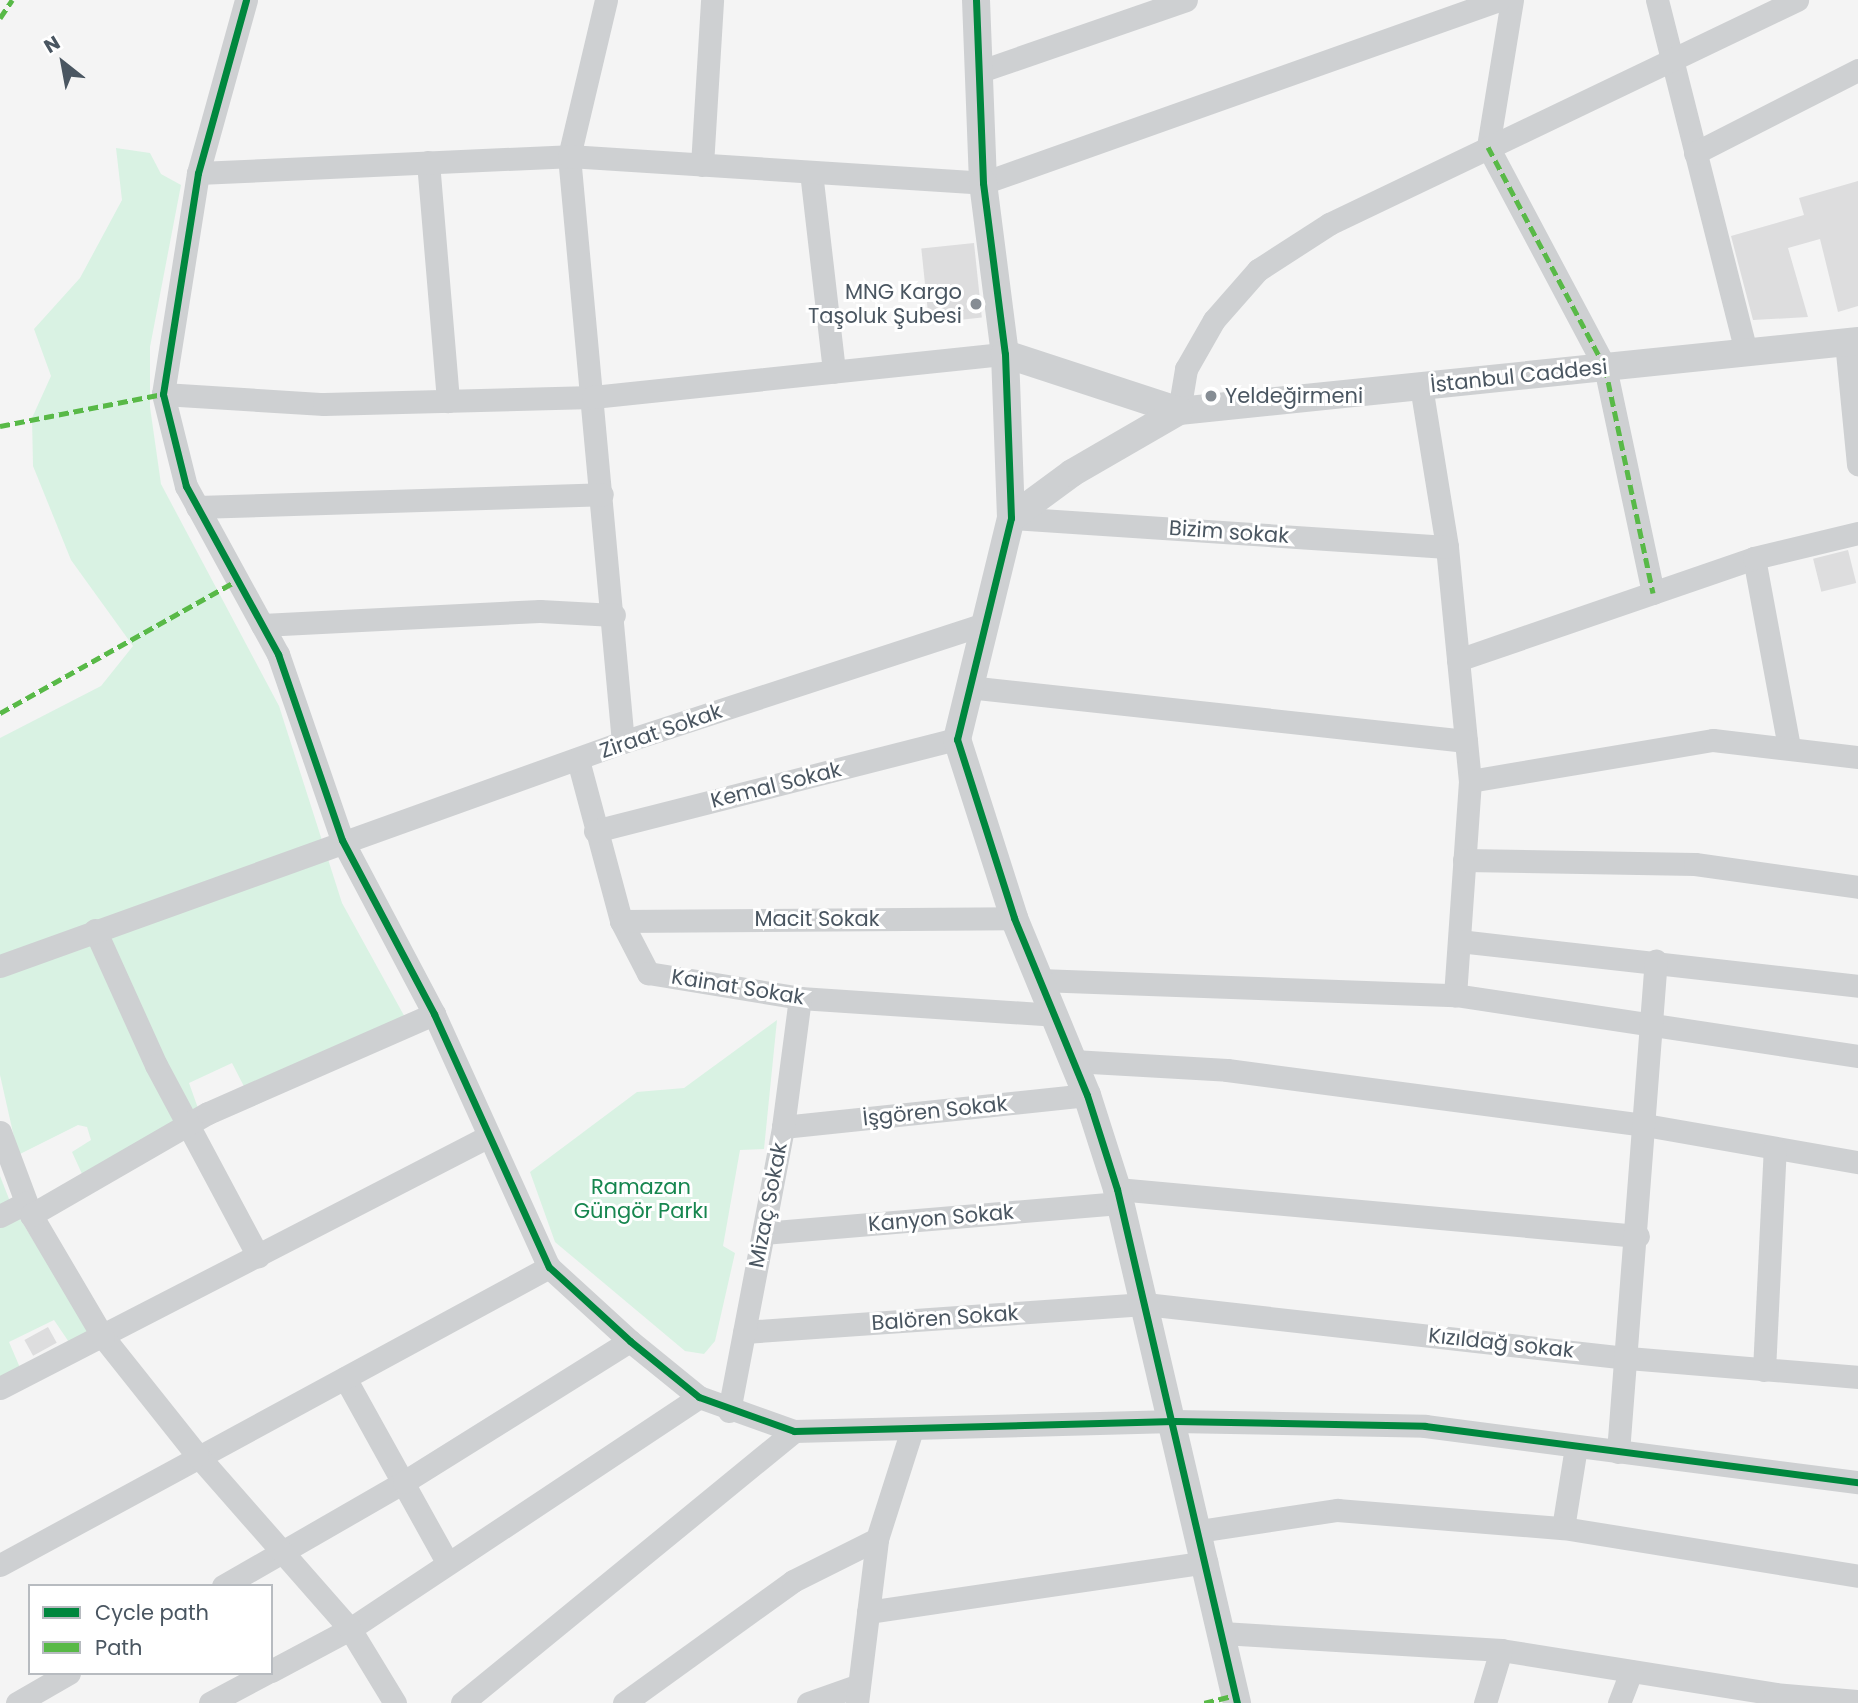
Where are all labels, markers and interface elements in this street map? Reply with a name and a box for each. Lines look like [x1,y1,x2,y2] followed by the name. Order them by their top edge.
[28,28,98,98] north arrow
[39,29,65,60] text: N
[808,279,962,329] place label: MNG Kargo Taşoluk Şubesi
[968,296,984,312] marker: MNG Kargo Taşoluk Şubesi
[1429,354,1609,398] street label: İstanbul Caddesi
[1225,383,1363,409] place label: Yeldeğirmeni
[1203,388,1219,404] marker: Yeldeğirmeni
[1168,515,1290,549] street label: Bizim sokak
[597,698,725,764] street label: Ziraat Sokak
[708,757,844,813] street label: Kemal Sokak
[754,906,880,932] street label: Macit Sokak
[670,964,806,1010] street label: Kainat Sokak
[861,1091,1009,1131] street label: İşgören Sokak
[744,1140,792,1270] street label: Mizaç Sokak
[574,1174,708,1224] park label: Ramazan Güngör Parkı
[867,1199,1015,1237] street label: Kanyon Sokak
[871,1300,1019,1336] street label: Balören Sokak
[1427,1323,1575,1363] street label: Kızıldağ sokak
[28,1584,273,1675] legend
[95,1598,209,1627] text: Cycle path
[95,1633,142,1662] text: Path

